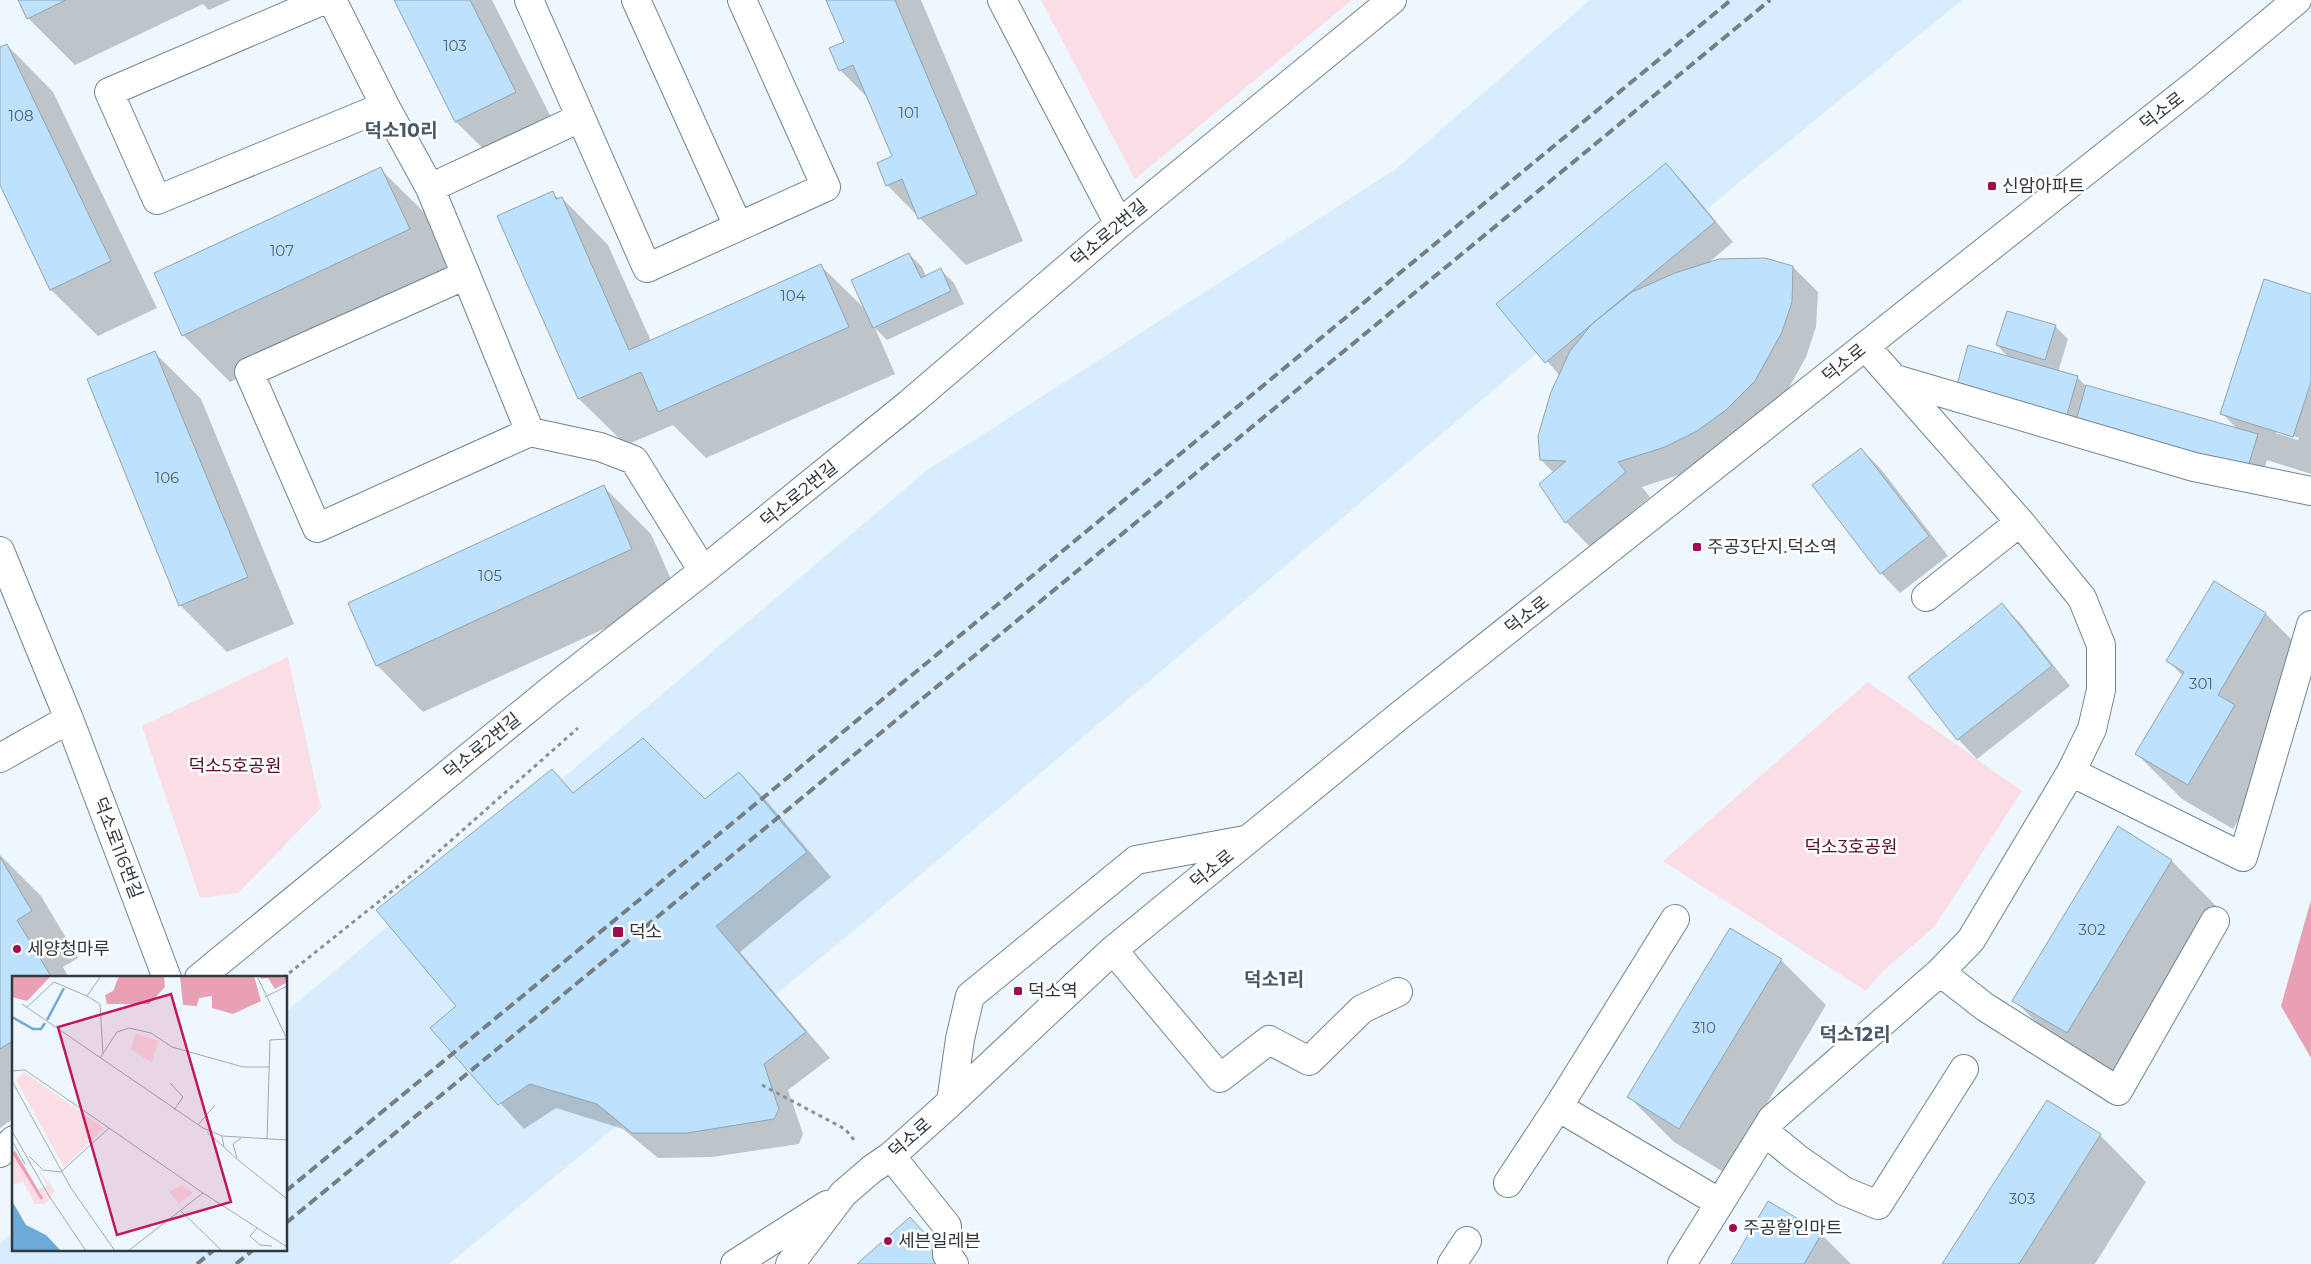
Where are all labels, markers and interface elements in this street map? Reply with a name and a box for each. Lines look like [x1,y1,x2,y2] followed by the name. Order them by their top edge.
[443,36,467,55] house number: 103
[2136,87,2188,135] street label: 덕소로
[899,103,919,122] house number: 101
[9,106,33,125] house number: 108
[365,119,437,142] district label: 덕소10리
[2002,175,2085,197] place label: 신암아파트
[1986,180,1998,192] marker: 신암아파트
[1066,195,1152,271] street label: 덕소로2번길
[270,241,294,260] house number: 107
[780,286,806,305] house number: 104
[1818,339,1870,387] street label: 덕소로
[756,456,842,532] street label: 덕소로2번길
[155,468,179,487] house number: 106
[1707,536,1837,558] place label: 주공3단지.덕소역
[1691,541,1703,553] marker: 주공3단지.덕소역
[478,566,502,585] house number: 105
[1501,591,1553,639] street label: 덕소로
[2189,674,2213,693] house number: 301
[439,708,525,784] street label: 덕소로2번길
[189,755,282,777] park label: 덕소5호공원
[89,794,147,902] street label: 덕소로116번길
[1805,836,1897,858] park label: 덕소3호공원
[1186,845,1238,893] street label: 덕소로
[2079,920,2105,939] house number: 302
[629,921,662,943] place label: 덕소
[611,925,625,939] marker: 덕소
[27,938,110,960] place label: 세양청마루
[11,943,23,955] marker: 세양청마루
[1244,968,1304,991] district label: 덕소1리
[12,976,288,1252] inset map
[1028,980,1078,1002] place label: 덕소역
[1012,985,1024,997] marker: 덕소역
[1692,1018,1716,1037] house number: 310
[1819,1023,1891,1046] district label: 덕소12리
[884,1113,936,1163] street label: 덕소로
[2009,1189,2035,1208] house number: 303
[1743,1217,1842,1239] place label: 주공할인마트
[1727,1222,1739,1234] marker: 주공할인마트
[898,1230,981,1252] place label: 세븐일레븐
[882,1235,894,1247] marker: 세븐일레븐

